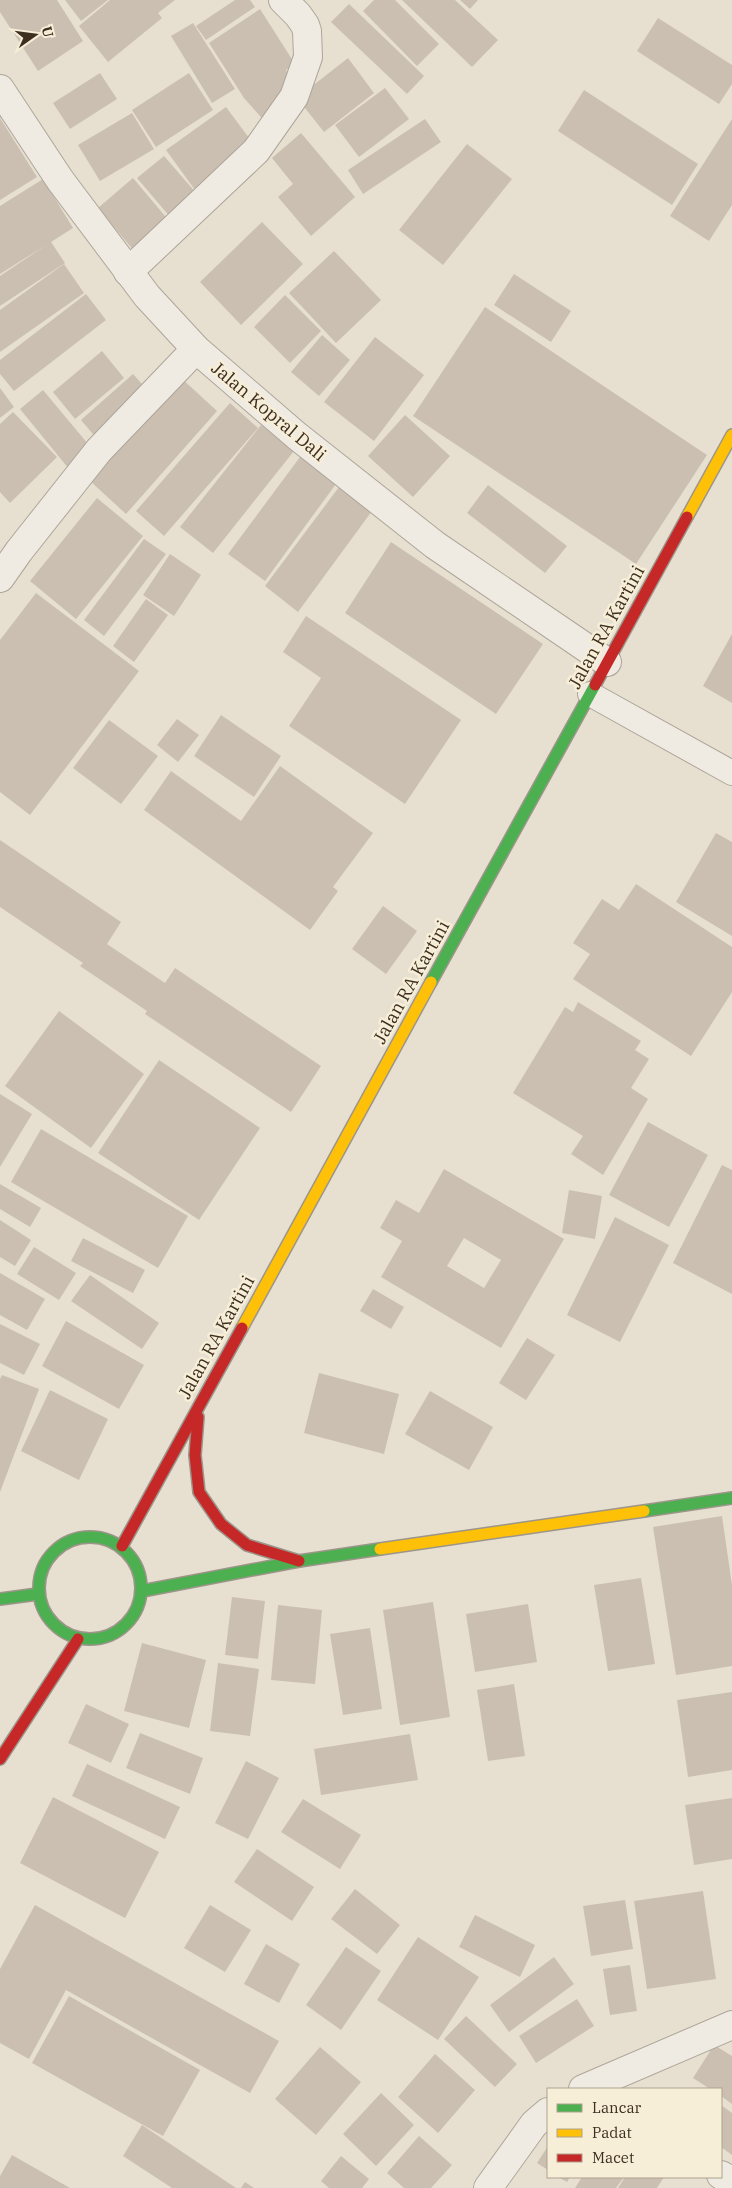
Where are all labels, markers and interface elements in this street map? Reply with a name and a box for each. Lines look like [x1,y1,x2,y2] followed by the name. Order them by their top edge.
[10,10,60,60] north arrow
[38,24,58,39] text: U
[207,356,332,466] street label: Jalan Kopral Dali
[563,561,649,693] street label: Jalan RA Kartini
[368,916,454,1048] street label: Jalan RA Kartini
[173,1271,259,1403] street label: Jalan RA Kartini
[547,2088,722,2178] legend
[592,2098,642,2117] text: Lancar
[592,2123,632,2142] text: Padat
[592,2148,634,2167] text: Macet

